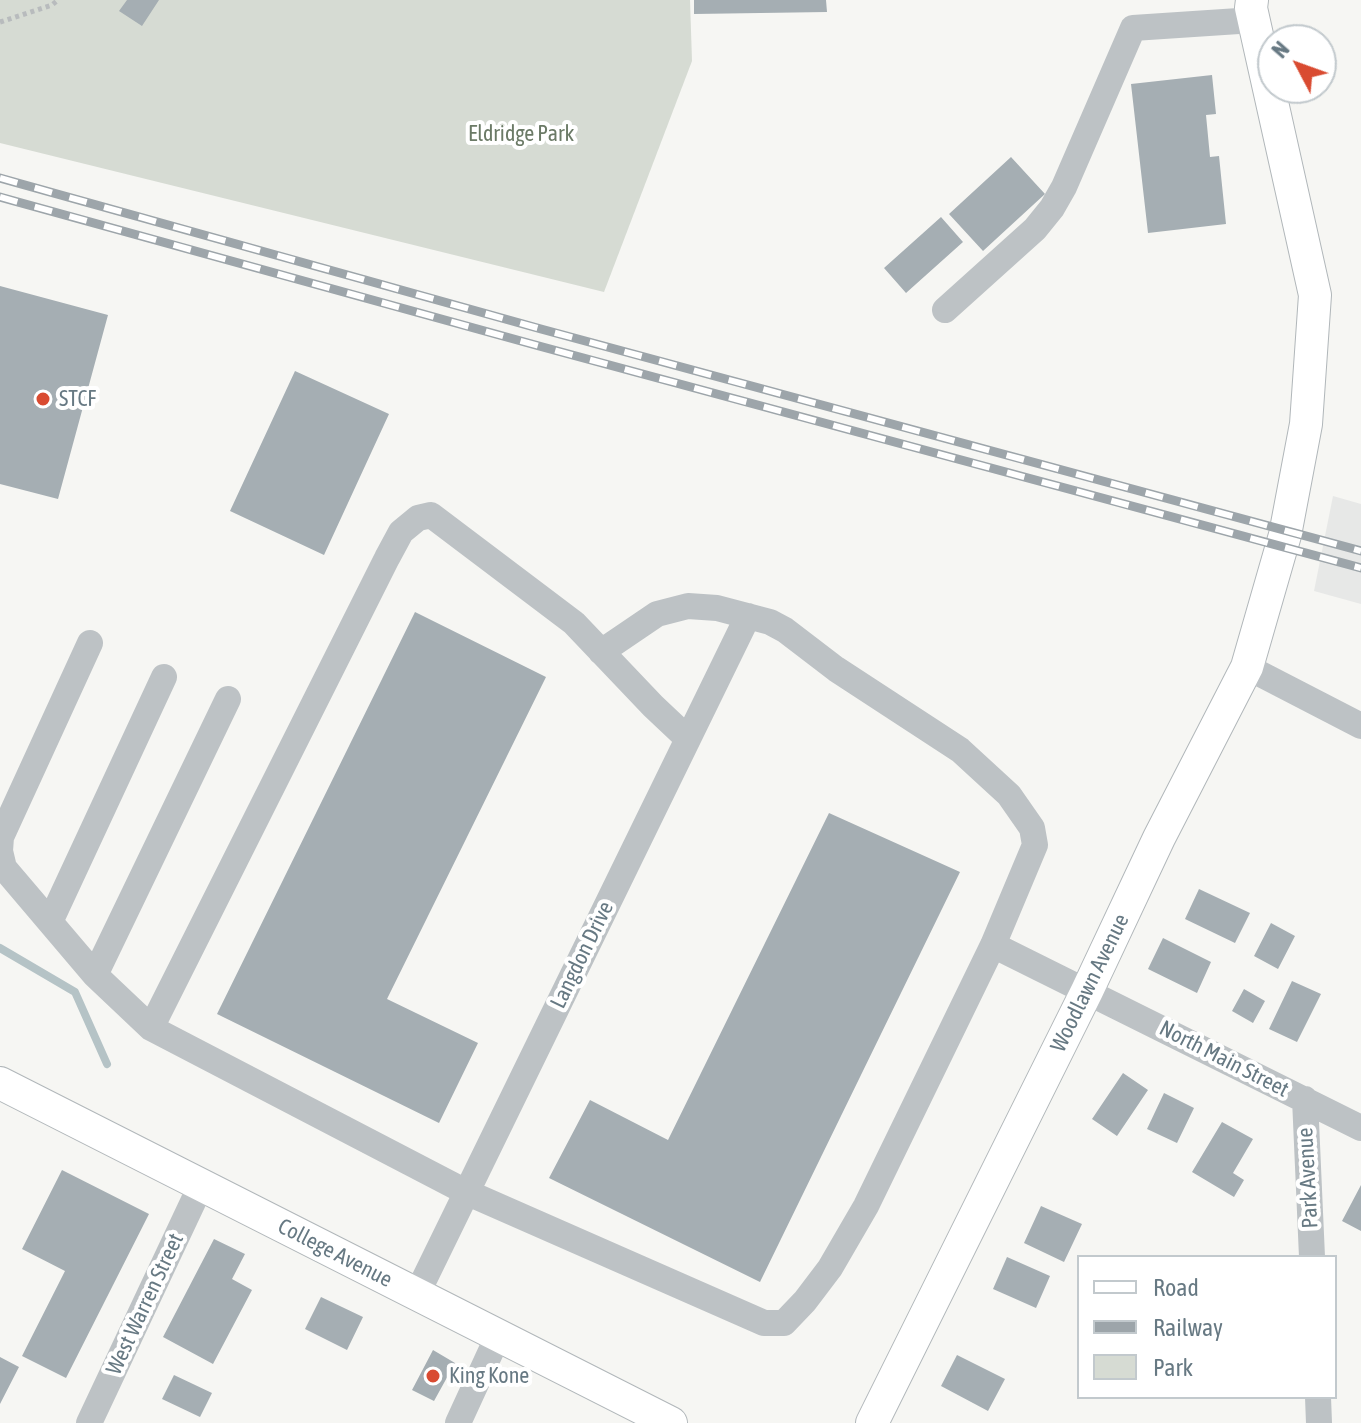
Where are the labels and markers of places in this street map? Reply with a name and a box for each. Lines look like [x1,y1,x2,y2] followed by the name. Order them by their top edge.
[59,386,96,412] place label: STCF
[34,390,52,408] marker: STCF
[449,1363,529,1389] place label: King Kone
[424,1367,442,1385] marker: King Kone

